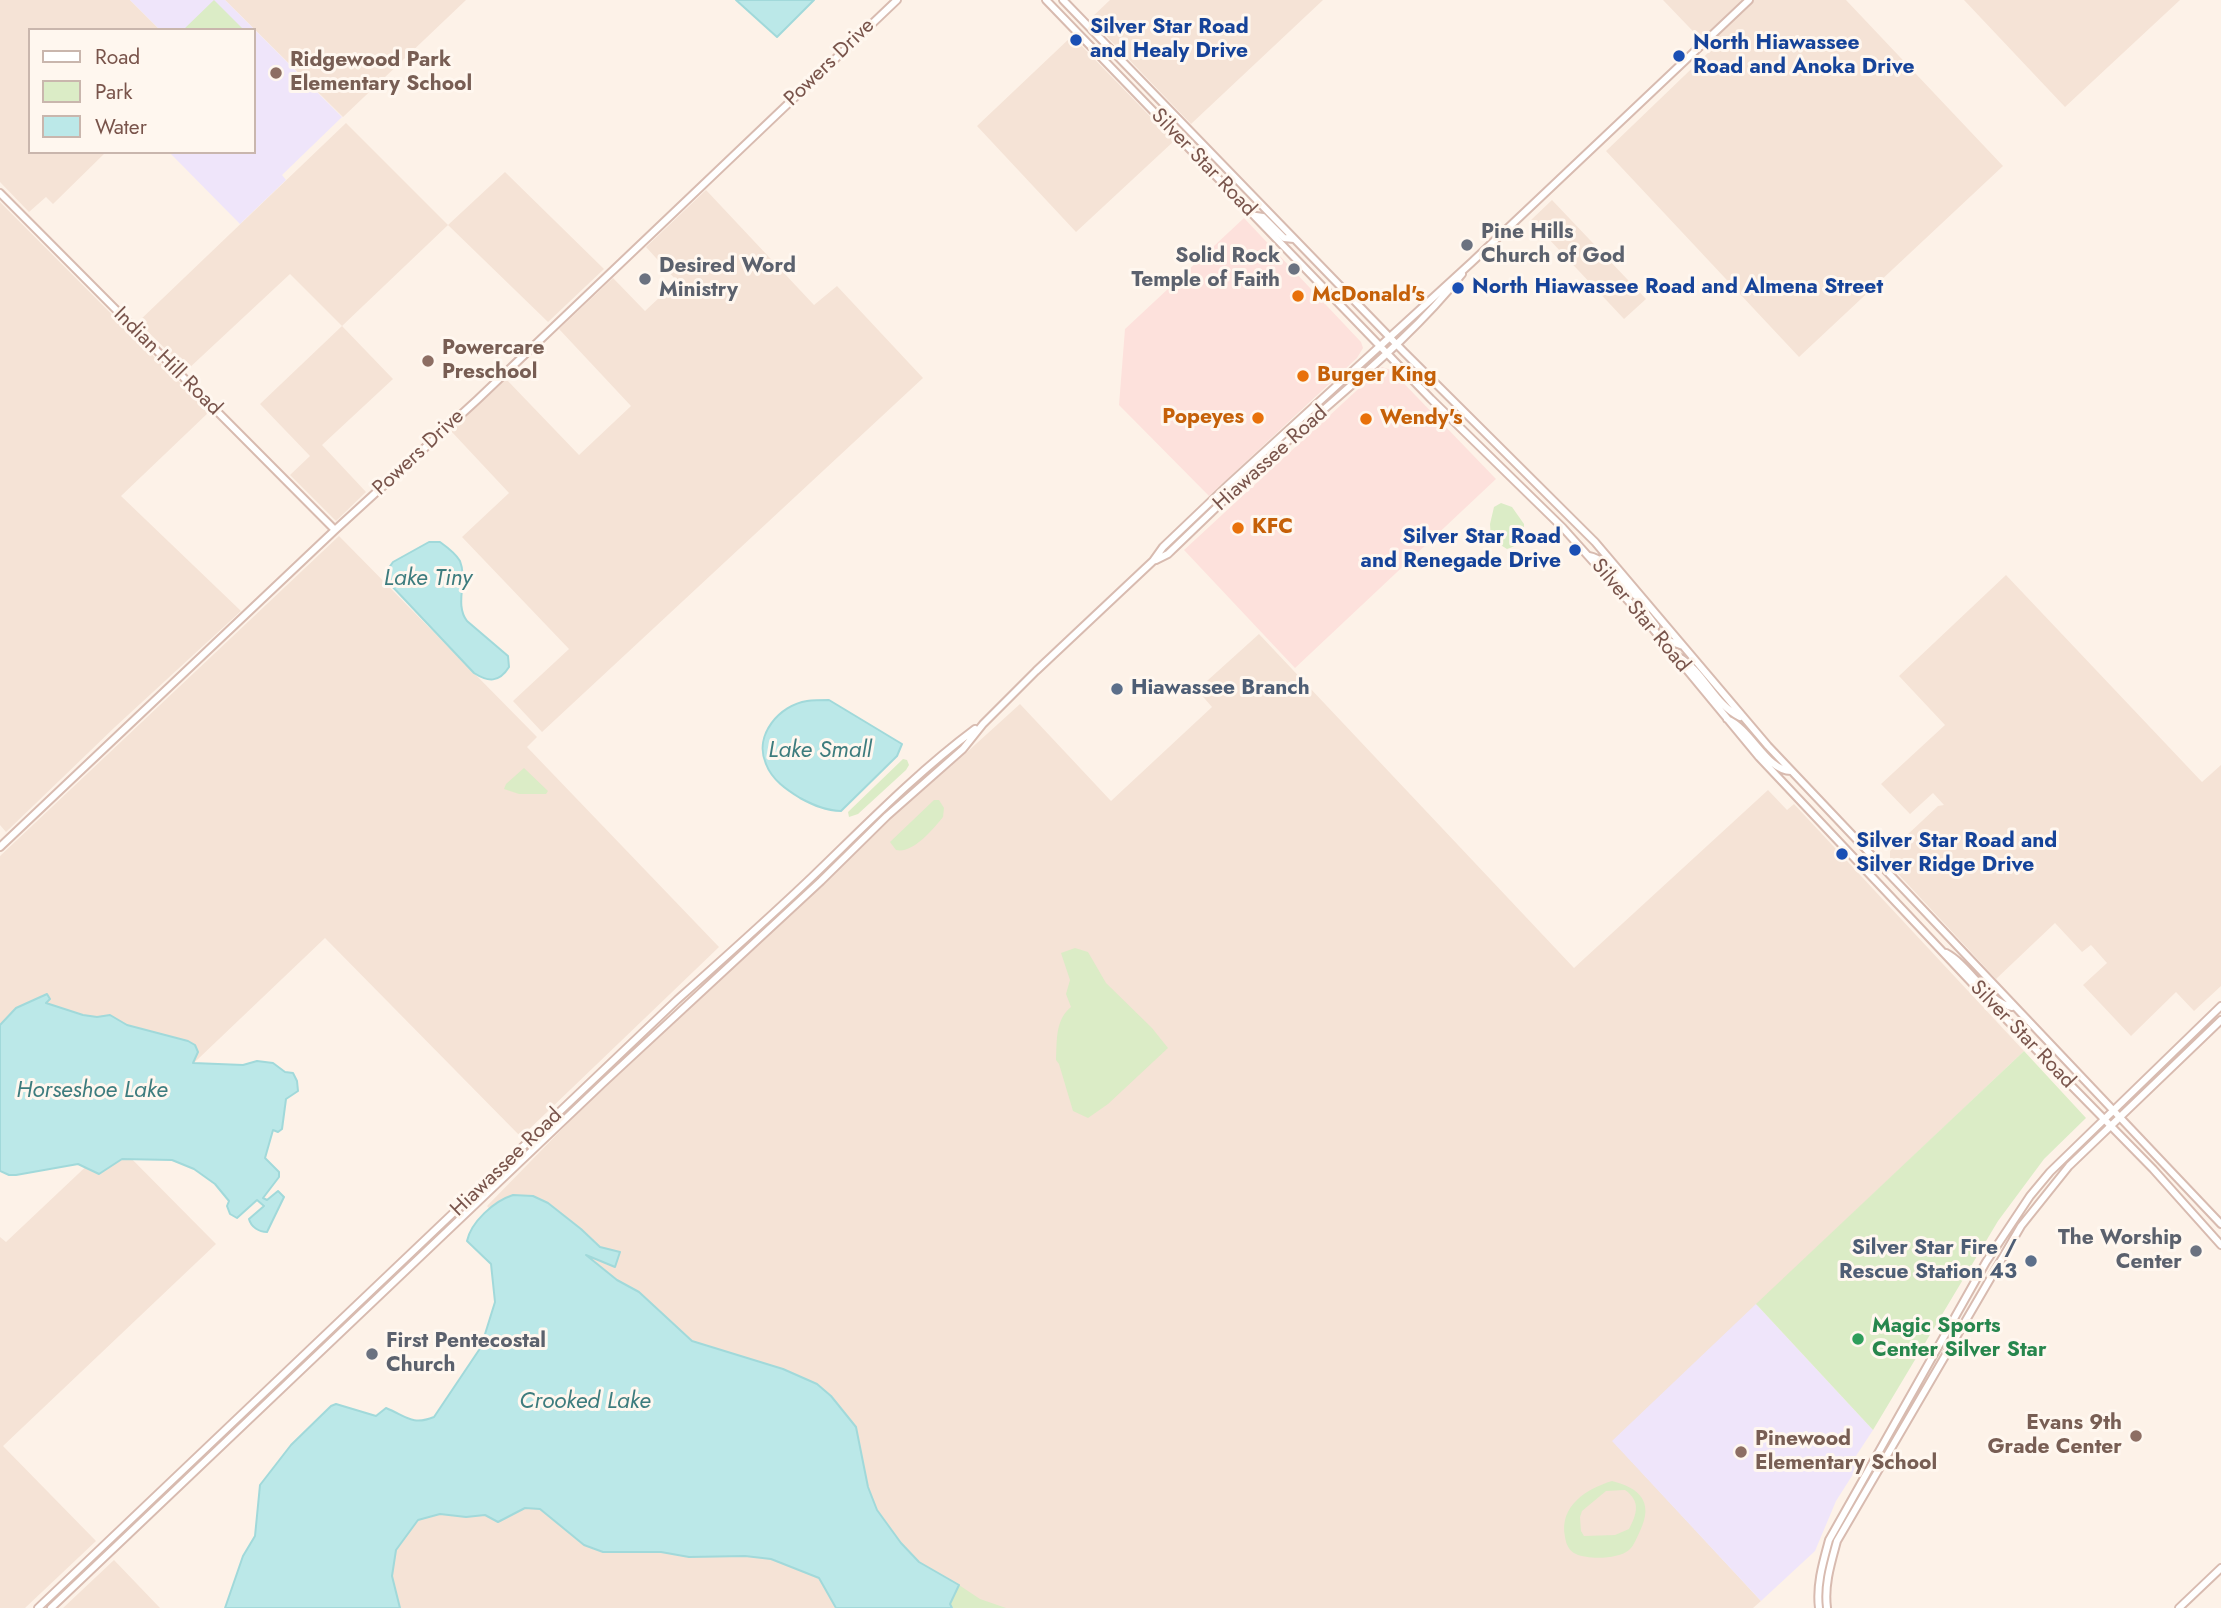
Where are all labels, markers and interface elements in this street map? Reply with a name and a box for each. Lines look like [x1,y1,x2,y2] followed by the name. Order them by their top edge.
[780,14,880,112] street label: Powers Drive
[1090,15,1249,65] place label: Silver Star Road and Healy Drive
[28,28,256,154] legend
[1693,31,1914,81] place label: North Hiawassee Road and Anoka Drive
[1068,32,1084,48] marker: Silver Star Road and Healy Drive
[95,42,140,72] text: Road
[290,48,472,98] place label: Ridgewood Park Elementary School
[1671,48,1687,64] marker: North Hiawassee Road and Anoka Drive
[268,65,284,81] marker: Ridgewood Park Elementary School
[95,77,132,107] text: Park
[1145,104,1261,222] street label: Silver Star Road
[95,112,147,142] text: Water
[1481,220,1625,270] place label: Pine Hills Church of God
[1459,237,1475,253] marker: Pine Hills Church of God
[1131,244,1280,294] place label: Solid Rock Temple of Faith
[659,254,796,304] place label: Desired Word Ministry
[1286,261,1302,277] marker: Solid Rock Temple of Faith
[637,271,653,287] marker: Desired Word Ministry
[1472,275,1883,301] place label: North Hiawassee Road and Almena Street
[1450,280,1466,296] marker: North Hiawassee Road and Almena Street
[1312,283,1425,309] place label: McDonald's
[1290,288,1306,304] marker: McDonald's
[108,303,226,421] street label: Indian Hill Road
[442,336,545,386] place label: Powercare Preschool
[420,353,436,369] marker: Powercare Preschool
[1317,363,1436,389] place label: Burger King
[1295,368,1311,384] marker: Burger King
[1209,401,1333,517] street label: Hiawassee Road
[368,404,470,502] street label: Powers Drive
[1162,405,1244,431] place label: Popeyes
[1380,406,1463,432] place label: Wendy's
[1250,410,1266,426] marker: Popeyes
[1358,411,1374,427] marker: Wendy's
[1252,515,1293,541] place label: KFC
[1230,520,1246,536] marker: KFC
[1361,525,1561,575] place label: Silver Star Road and Renegade Drive
[1567,542,1583,558] marker: Silver Star Road and Renegade Drive
[1585,554,1695,678] street label: Silver Star Road
[384,565,472,593] water label: Lake Tiny
[1131,676,1310,702] place label: Hiawassee Branch
[1109,681,1125,697] marker: Hiawassee Branch
[768,737,872,765] water label: Lake Small
[1856,829,2057,879] place label: Silver Star Road and Silver Ridge Drive
[1834,846,1850,862] marker: Silver Star Road and Silver Ridge Drive
[1964,976,2080,1094] street label: Silver Star Road
[16,1077,168,1105] water label: Horseshoe Lake
[446,1104,568,1222] street label: Hiawassee Road
[2058,1226,2182,1276] place label: The Worship Center
[1839,1236,2017,1286] place label: Silver Star Fire / Rescue Station 43
[2188,1243,2204,1259] marker: The Worship Center
[2023,1253,2039,1269] marker: Silver Star Fire / Rescue Station 43
[1872,1314,2047,1364] place label: Magic Sports Center Silver Star
[386,1329,546,1379] place label: First Pentecostal Church
[1850,1331,1866,1347] marker: Magic Sports Center Silver Star
[364,1346,380,1362] marker: First Pentecostal Church
[519,1388,651,1416] water label: Crooked Lake
[1987,1411,2122,1461] place label: Evans 9th Grade Center
[1755,1427,1937,1477] place label: Pinewood Elementary School
[2128,1428,2144,1444] marker: Evans 9th Grade Center
[1733,1444,1749,1460] marker: Pinewood Elementary School

